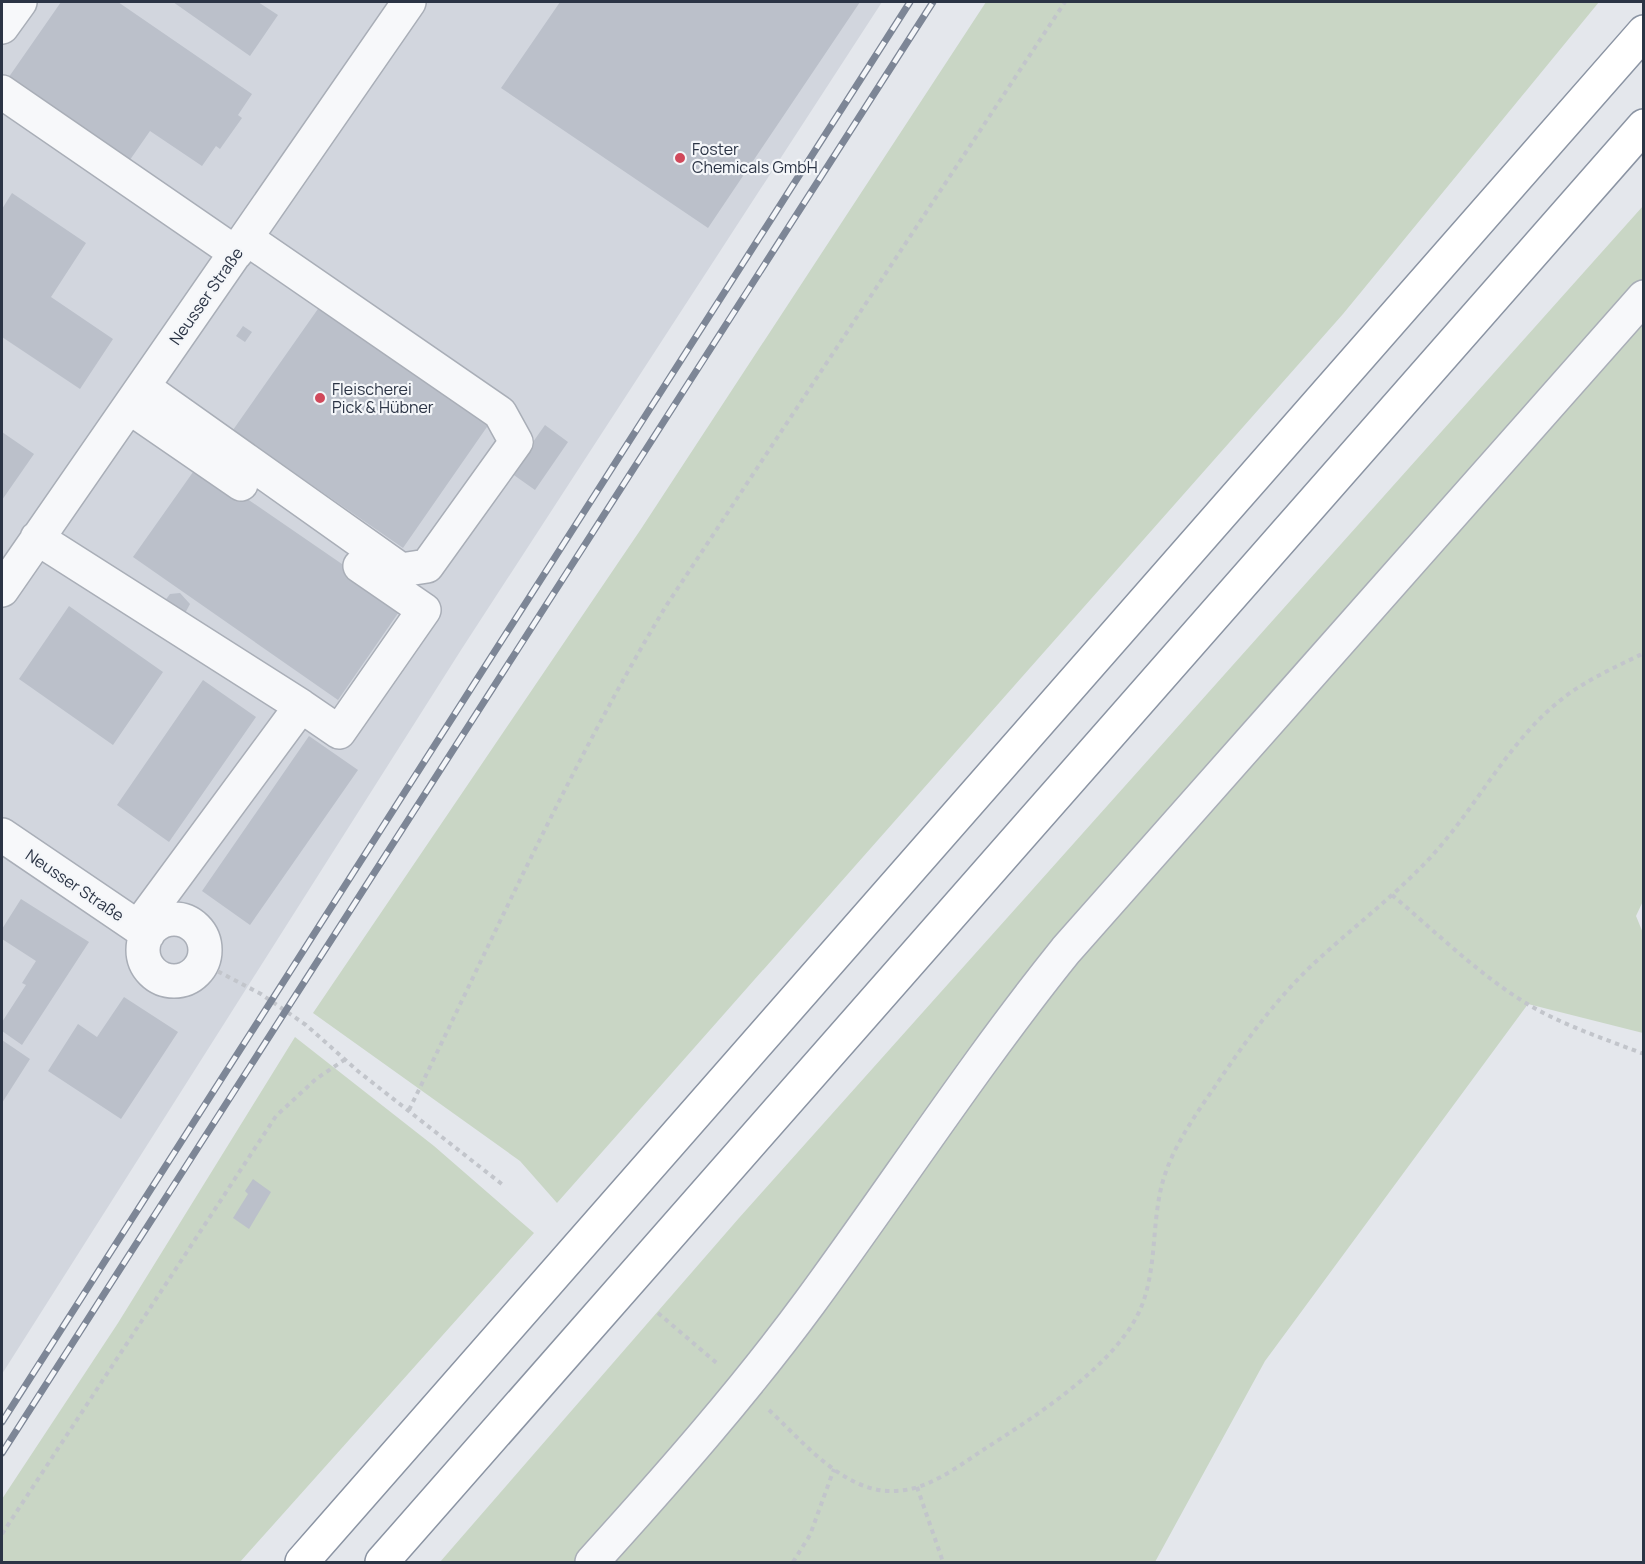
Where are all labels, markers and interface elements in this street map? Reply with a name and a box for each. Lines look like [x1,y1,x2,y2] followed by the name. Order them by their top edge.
[692,138,818,178] place label: Foster Chemicals GmbH
[673,151,687,165] marker: Foster Chemicals GmbH
[164,243,248,349] street label: Neusser Straße
[332,378,434,418] place label: Fleischerei Pick & Hübner
[313,391,327,405] marker: Fleischerei Pick & Hübner
[21,844,129,926] street label: Neusser Straße

